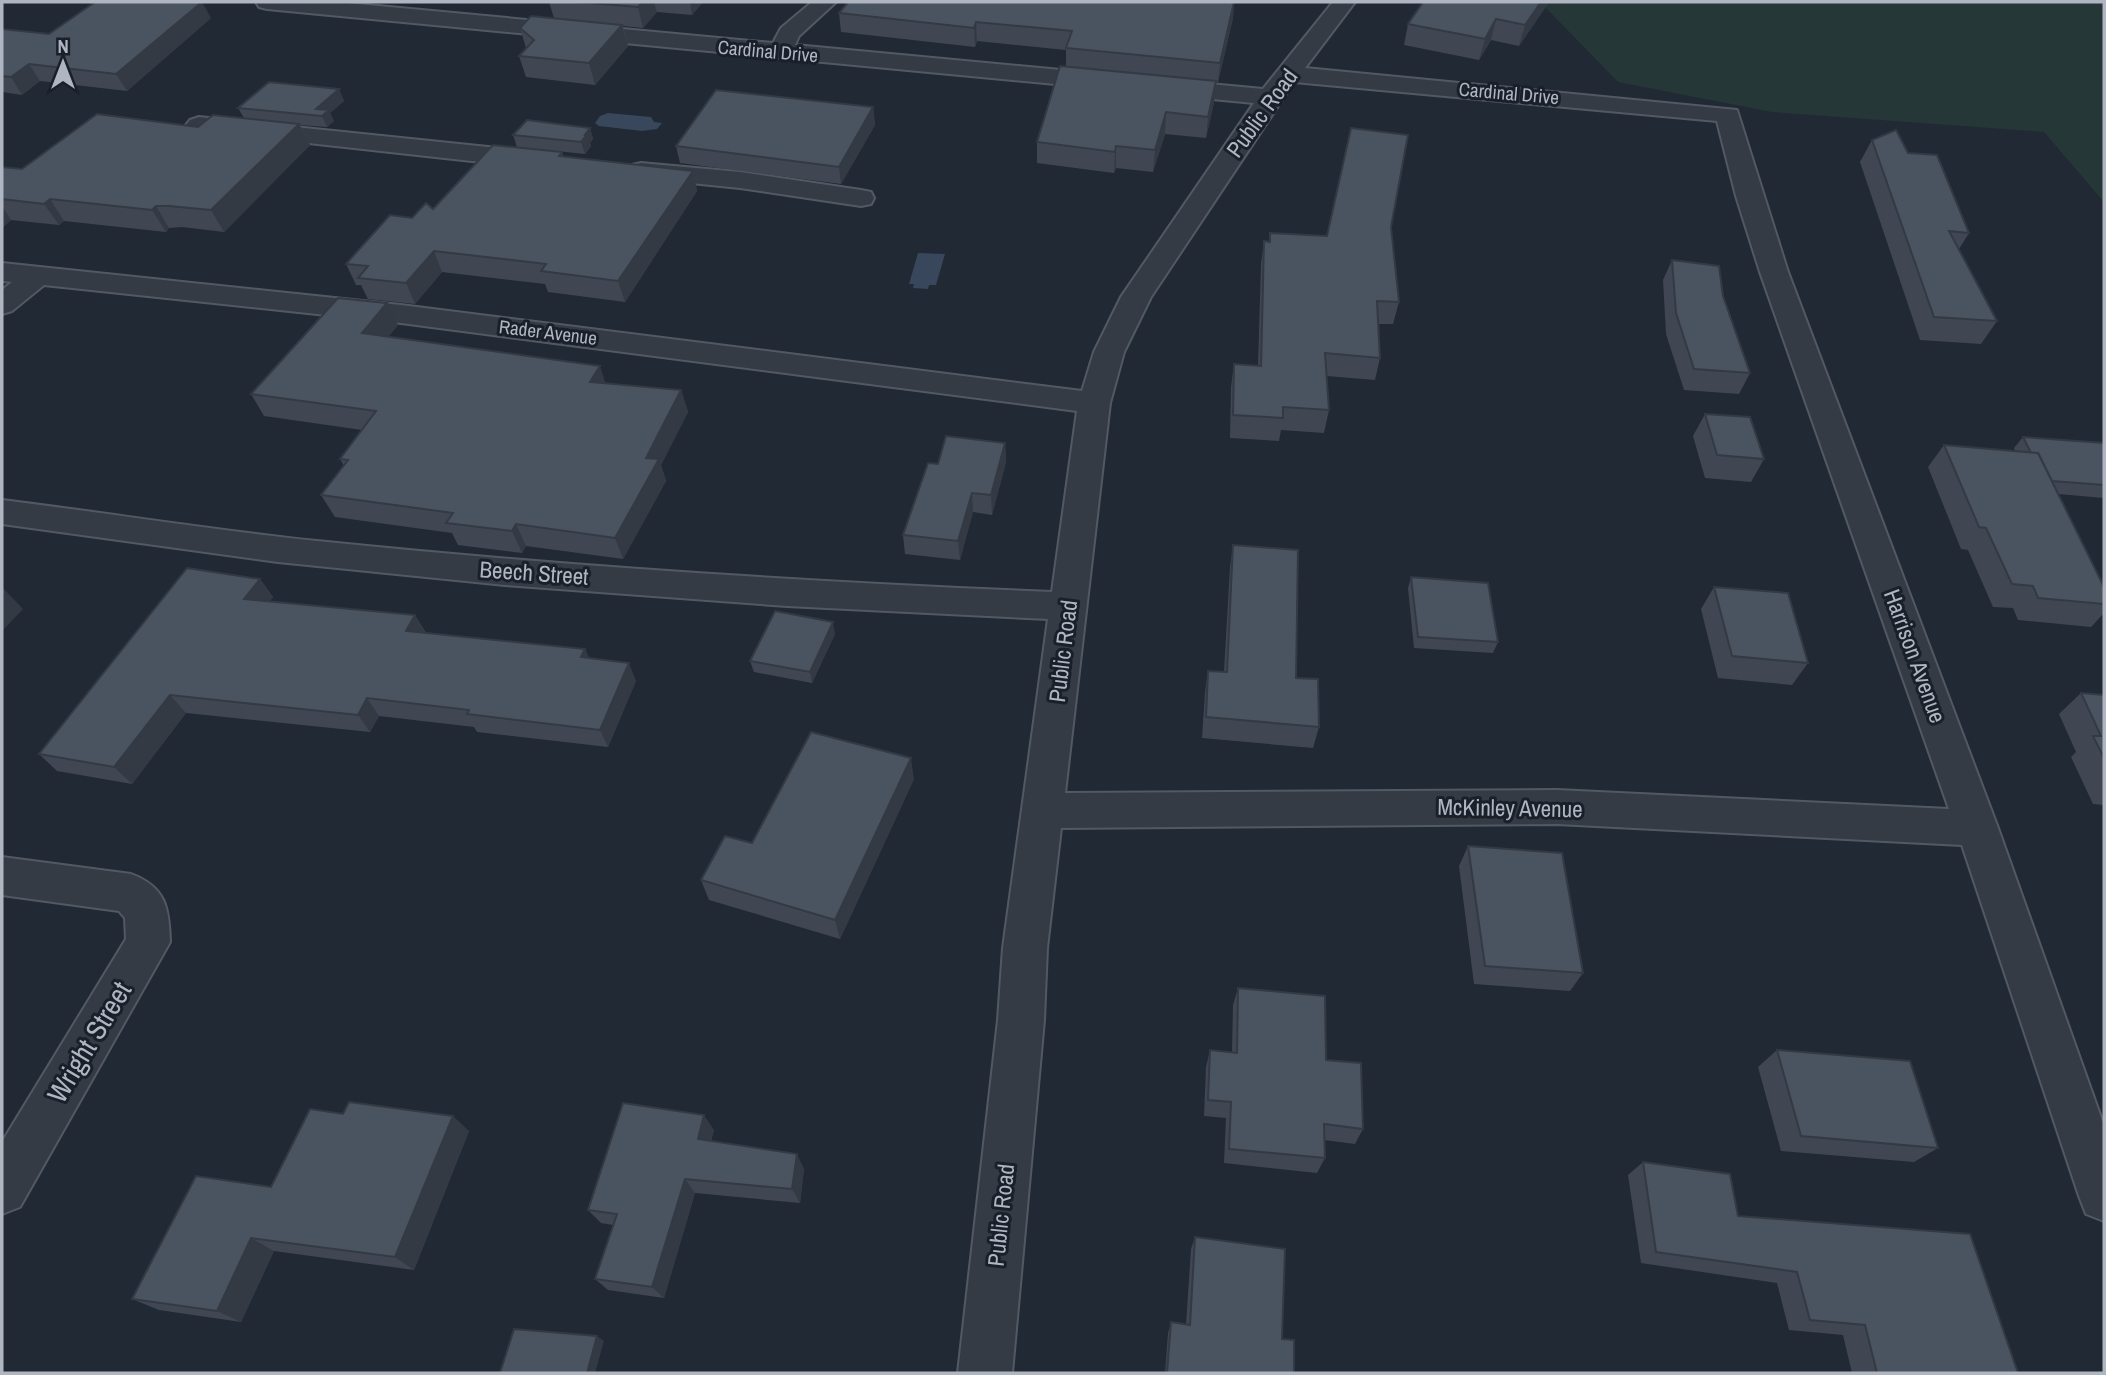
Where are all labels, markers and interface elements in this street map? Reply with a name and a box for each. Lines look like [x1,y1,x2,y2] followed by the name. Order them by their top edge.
[28,28,98,98] north arrow
[57,33,69,59] text: N
[717,34,819,68] street label: Cardinal Drive
[1219,62,1304,163] street label: Public Road
[1458,76,1560,110] street label: Cardinal Drive
[498,313,598,351] street label: Rader Avenue
[479,553,590,592] street label: Beech Street
[1877,585,1954,727] street label: Harrison Avenue
[1041,598,1084,704] street label: Public Road
[1437,791,1583,824] street label: McKinley Avenue
[38,974,140,1110] street label: Wright Street
[980,1162,1021,1268] street label: Public Road

